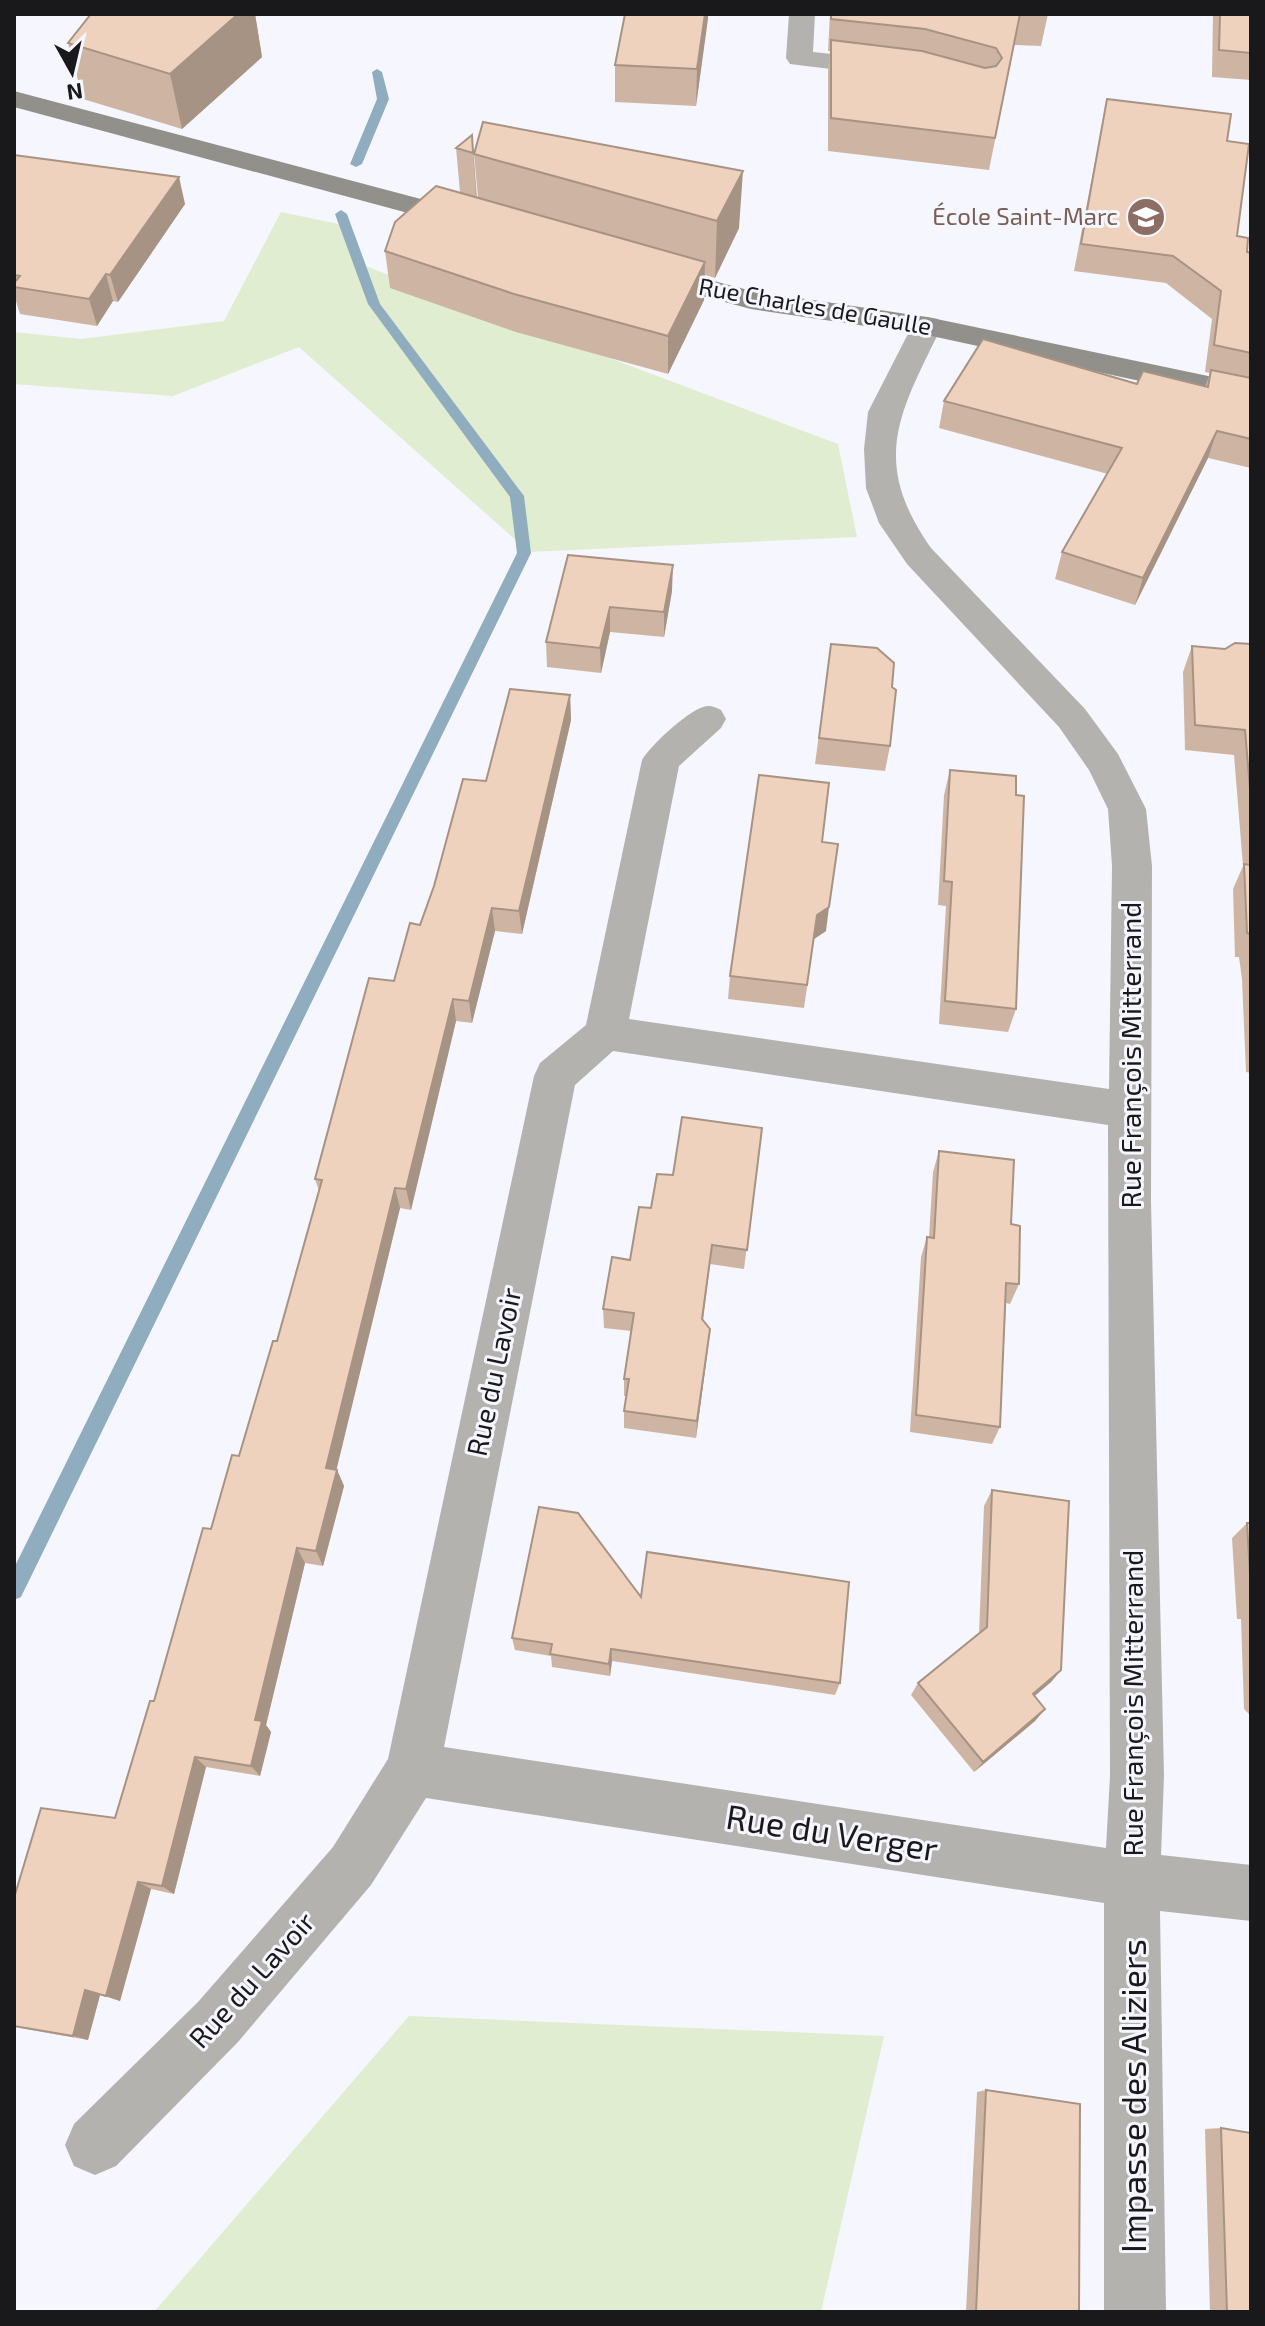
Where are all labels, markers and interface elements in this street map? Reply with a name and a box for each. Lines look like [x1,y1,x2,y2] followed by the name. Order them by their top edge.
[32,32,112,112] north arrow
[65,79,85,107] text: N
[1125,196,1167,238] school or university icon: École Saint-Marc
[932,201,1118,230] place label: École Saint-Marc
[697,271,934,340] street label: Rue Charles de Gaulle
[1113,902,1148,1208] street label: Rue François Mitterrand
[459,1284,527,1459] street label: Rue du Lavoir
[1115,1550,1150,1856] street label: Rue François Mitterrand
[723,1795,941,1869] street label: Rue du Verger
[181,1904,321,2054] street label: Rue du Lavoir
[1112,1939,1153,2253] street label: Impasse des Aliziers

